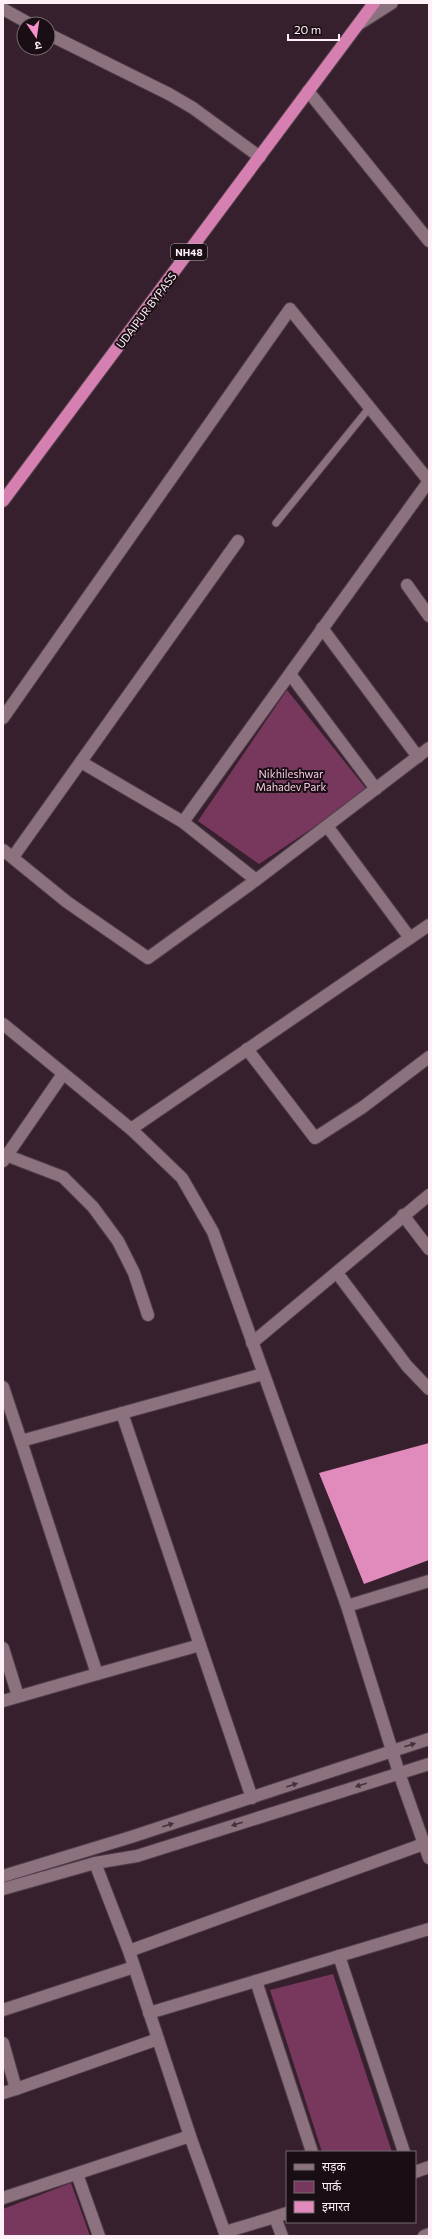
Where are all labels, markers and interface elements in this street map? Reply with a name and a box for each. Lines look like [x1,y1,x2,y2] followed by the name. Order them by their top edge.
[16,16,56,56] north arrow
[288,16,339,42] scale bar
[294,22,321,36] text: 20 m
[33,39,43,53] text: उ
[171,244,207,260] road number: NH48
[113,269,179,351] street label: UDAIPUR BYPASS
[255,767,327,793] park label: Nikhileshwar Mahadev Park
[404,1742,416,1748] one-way arrow
[286,1782,298,1788] one-way arrow
[355,1782,367,1788] one-way arrow
[231,1821,243,1827] one-way arrow
[163,1822,175,1828] one-way arrow
[286,2151,416,2223] legend
[322,2159,347,2174] text: सड़क
[322,2179,342,2193] text: पार्क
[322,2199,351,2214] text: इमारत

